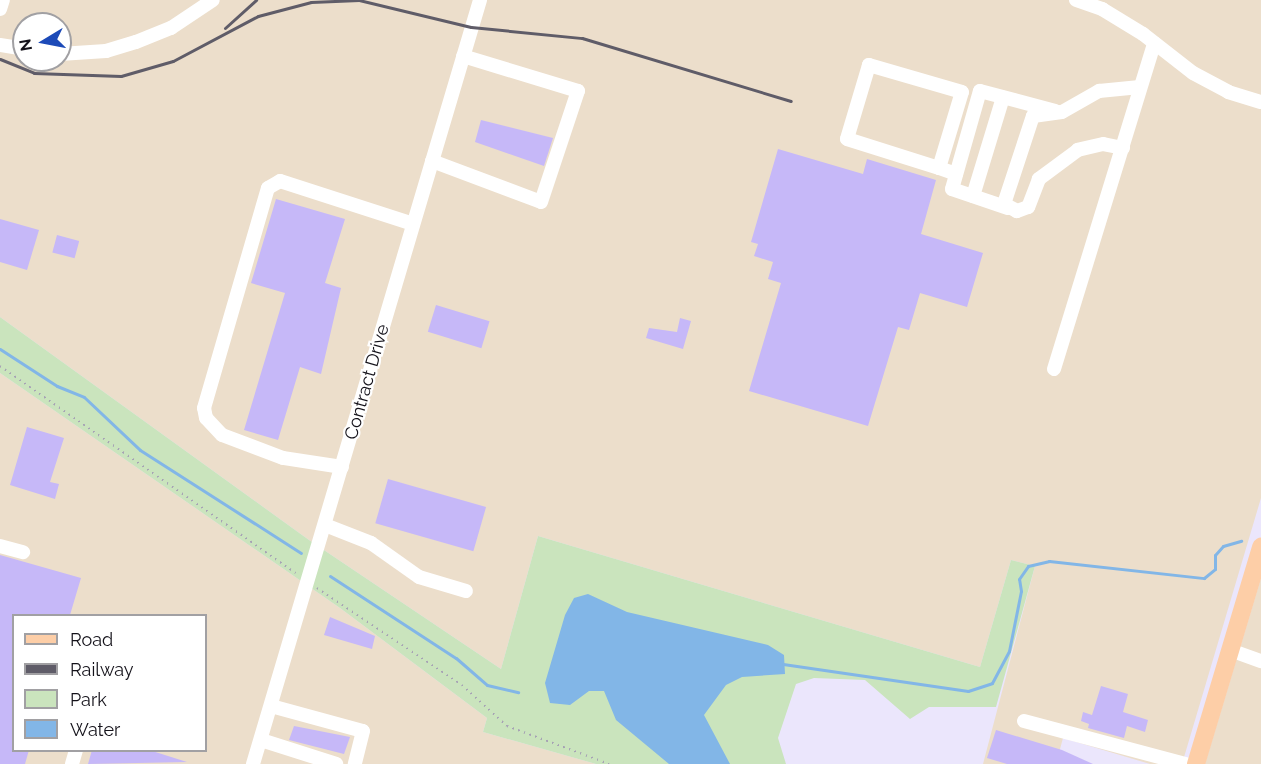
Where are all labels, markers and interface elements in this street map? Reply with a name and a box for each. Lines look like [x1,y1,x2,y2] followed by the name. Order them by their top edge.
[12,12,72,72] north arrow
[15,37,36,53] text: N
[340,322,394,442] street label: Contract Drive
[12,614,207,752] legend
[70,629,113,650] text: Road
[70,659,134,680] text: Railway
[70,689,107,710] text: Park
[70,719,120,740] text: Water

